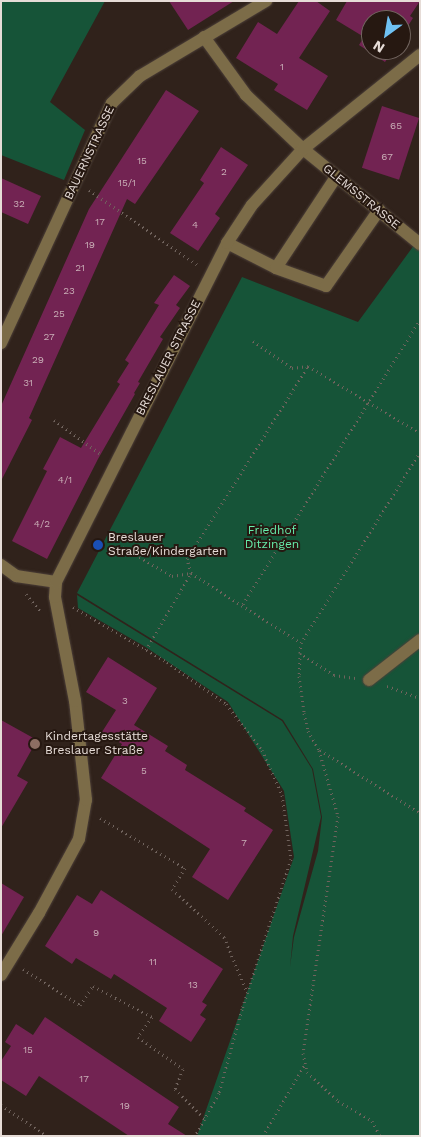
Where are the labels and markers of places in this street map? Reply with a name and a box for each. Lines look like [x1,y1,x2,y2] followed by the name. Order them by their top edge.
[108,531,226,559] place label: Breslauer Straße/Kindergarten
[92,539,104,551] marker: Breslauer Straße/Kindergarten
[45,730,148,758] place label: Kindertagesstätte Breslauer Straße
[29,738,41,750] marker: Kindertagesstätte Breslauer Straße

